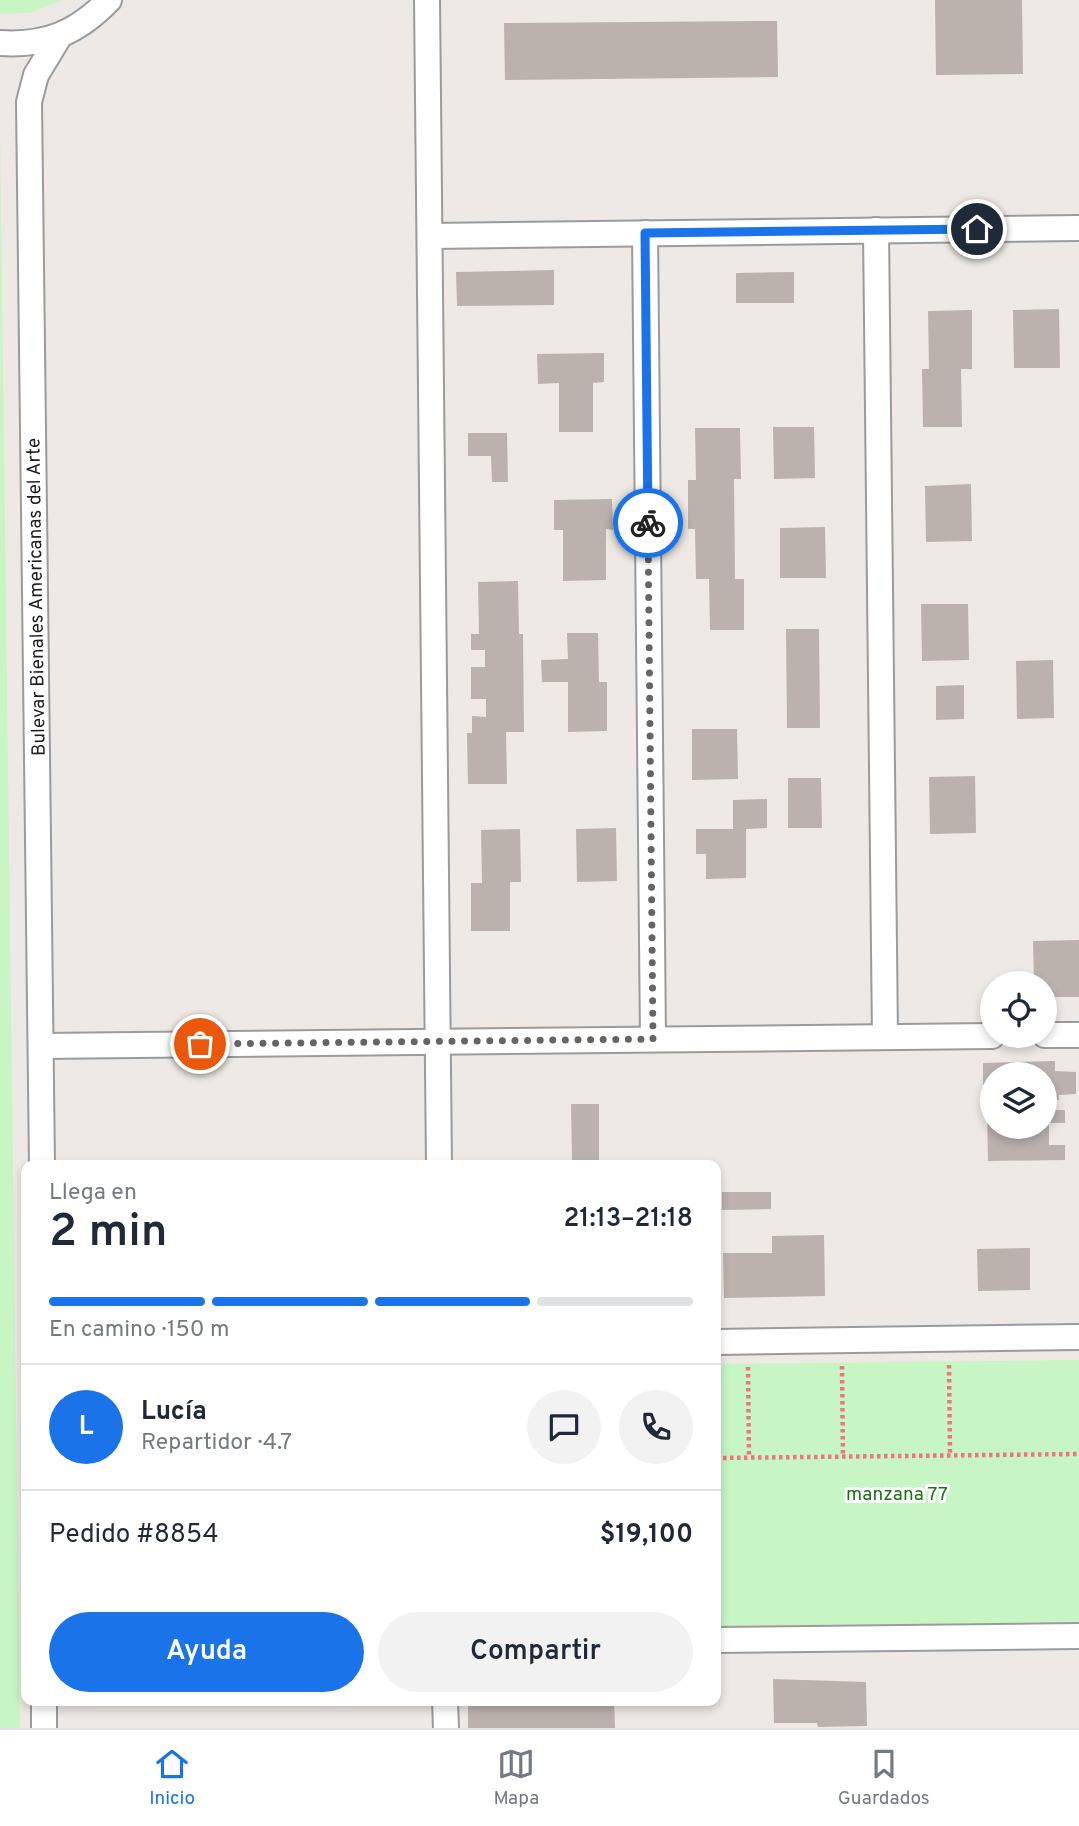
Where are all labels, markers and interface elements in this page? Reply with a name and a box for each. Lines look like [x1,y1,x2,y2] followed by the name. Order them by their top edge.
[947,199,1007,259] pin
[958,210,996,248] icon: home
[22,438,52,756] street label: Bulevar Bienales Americanas del Arte
[613,488,683,558] courier
[629,504,667,542] icon: bike
[980,971,1057,1139] map controls
[980,971,1057,1048] button: locate
[170,1014,230,1074] pin
[181,1025,219,1063] icon: bag
[980,1062,1057,1139] button: layers
[49,1179,137,1208] text: Llega en
[563,1203,693,1236] text: 21:13–21:18
[49,1204,168,1263] text: 2 min
[49,1316,229,1345] text: En camino · 150 m
[527,1390,601,1464] button: chat
[619,1390,693,1464] button: phone
[141,1396,207,1429] text: Lucía
[79,1411,93,1444] text: L
[141,1429,292,1458] text: Repartidor · 4.7
[846,1483,948,1507] park label: manzana 77
[49,1519,219,1552] text: Pedido #8854
[600,1519,693,1552] text: $19,100
[49,1612,364,1692] button: Ayuda
[378,1612,693,1692] button: Compartir
[149,1745,195,1811] tab: Inicio
[493,1745,539,1811] tab: Mapa
[838,1745,930,1811] tab: Guardados

